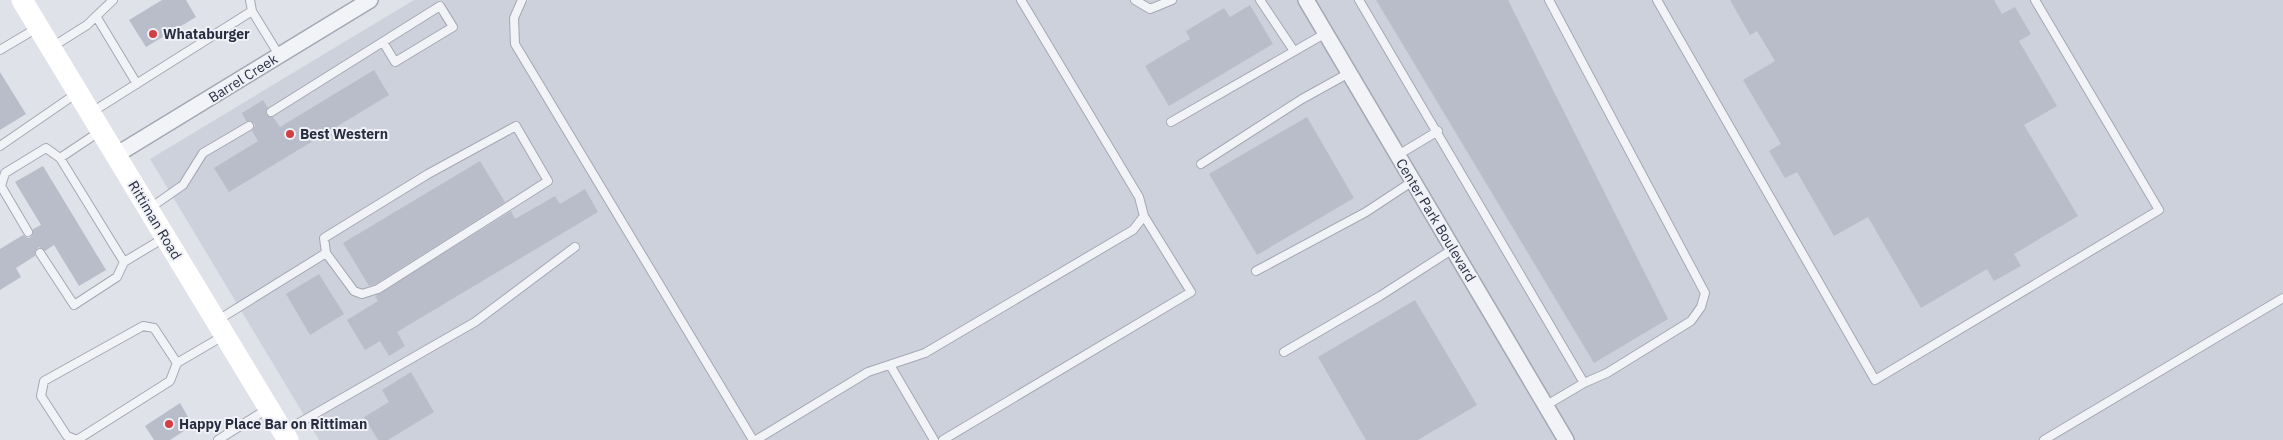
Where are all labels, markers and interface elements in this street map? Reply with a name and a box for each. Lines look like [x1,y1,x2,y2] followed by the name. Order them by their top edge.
[163,25,250,43] place label: Whataburger
[147,28,159,40] marker: Whataburger
[205,49,281,106] street label: Barrel Creek
[300,125,388,143] place label: Best Western
[284,128,296,140] marker: Best Western
[1392,155,1480,285] street label: Center Park Boulevard
[124,177,186,263] street label: Rittiman Road
[179,415,367,433] place label: Happy Place Bar on Rittiman
[163,418,175,430] marker: Happy Place Bar on Rittiman

